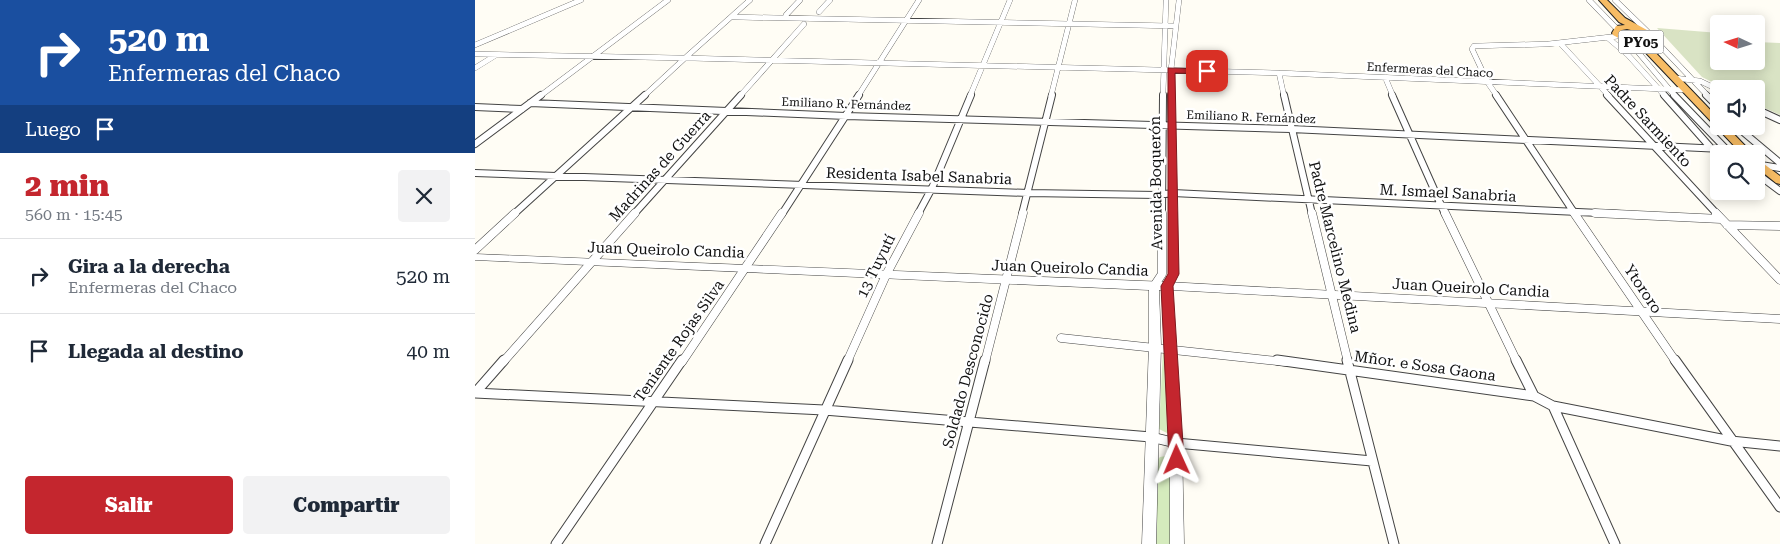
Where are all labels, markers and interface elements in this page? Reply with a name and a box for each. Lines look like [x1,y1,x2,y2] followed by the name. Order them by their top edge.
[1710,15,1765,70] north arrow
[1710,15,1765,200] map controls
[108,19,209,60] text: 520 m
[25,20,90,85] icon: right
[1619,31,1663,54] road number: PY05
[1186,50,1228,92] pin
[1193,57,1221,85] icon: arrive
[1366,60,1494,80] street label: Enfermeras del Chaco
[108,61,341,86] text: Enfermeras del Chaco
[1601,71,1695,171] street label: Padre Sarmiento
[1710,80,1765,135] button: sound
[781,95,911,113] street label: Emiliano R. Fernández
[605,107,715,225] street label: Madrinas de Guerra
[1186,108,1316,126] street label: Emiliano R. Fernández
[91,115,119,143] icon: arrive
[1146,116,1166,250] street label: Avenida Boquerón
[25,118,81,141] text: Luego
[1710,145,1765,200] button: search
[1305,159,1365,335] street label: Padre Marcelino Medina
[826,164,1012,188] street label: Residenta Isabel Sanabria
[25,168,109,203] text: 2 min
[398,170,450,222] button: close
[1379,180,1517,206] street label: M. Ismael Sanabria
[25,205,123,224] text: 560 m · 15:45
[853,231,899,301] street label: 13 Tuyutí
[587,238,745,262] street label: Juan Queirolo Candia
[68,255,230,278] text: Gira a la derecha
[991,256,1149,280] street label: Juan Queirolo Candia
[1620,261,1666,317] street label: Ytororo
[25,262,53,290] icon: right
[396,265,450,288] text: 520 m
[1392,275,1550,301] street label: Juan Queirolo Candia
[630,276,728,406] street label: Teniente Rojas Silva
[68,278,237,297] text: Enfermeras del Chaco
[939,292,997,450] street label: Soldado Desconocido
[25,337,53,365] icon: arrive
[68,340,244,363] text: Llegada al destino
[407,340,450,363] text: 40 m
[1353,347,1497,385] street label: Mñor. e Sosa Gaona
[1150,433,1202,485] position arrow
[25,476,233,534] button: Salir
[243,476,450,534] button: Compartir

